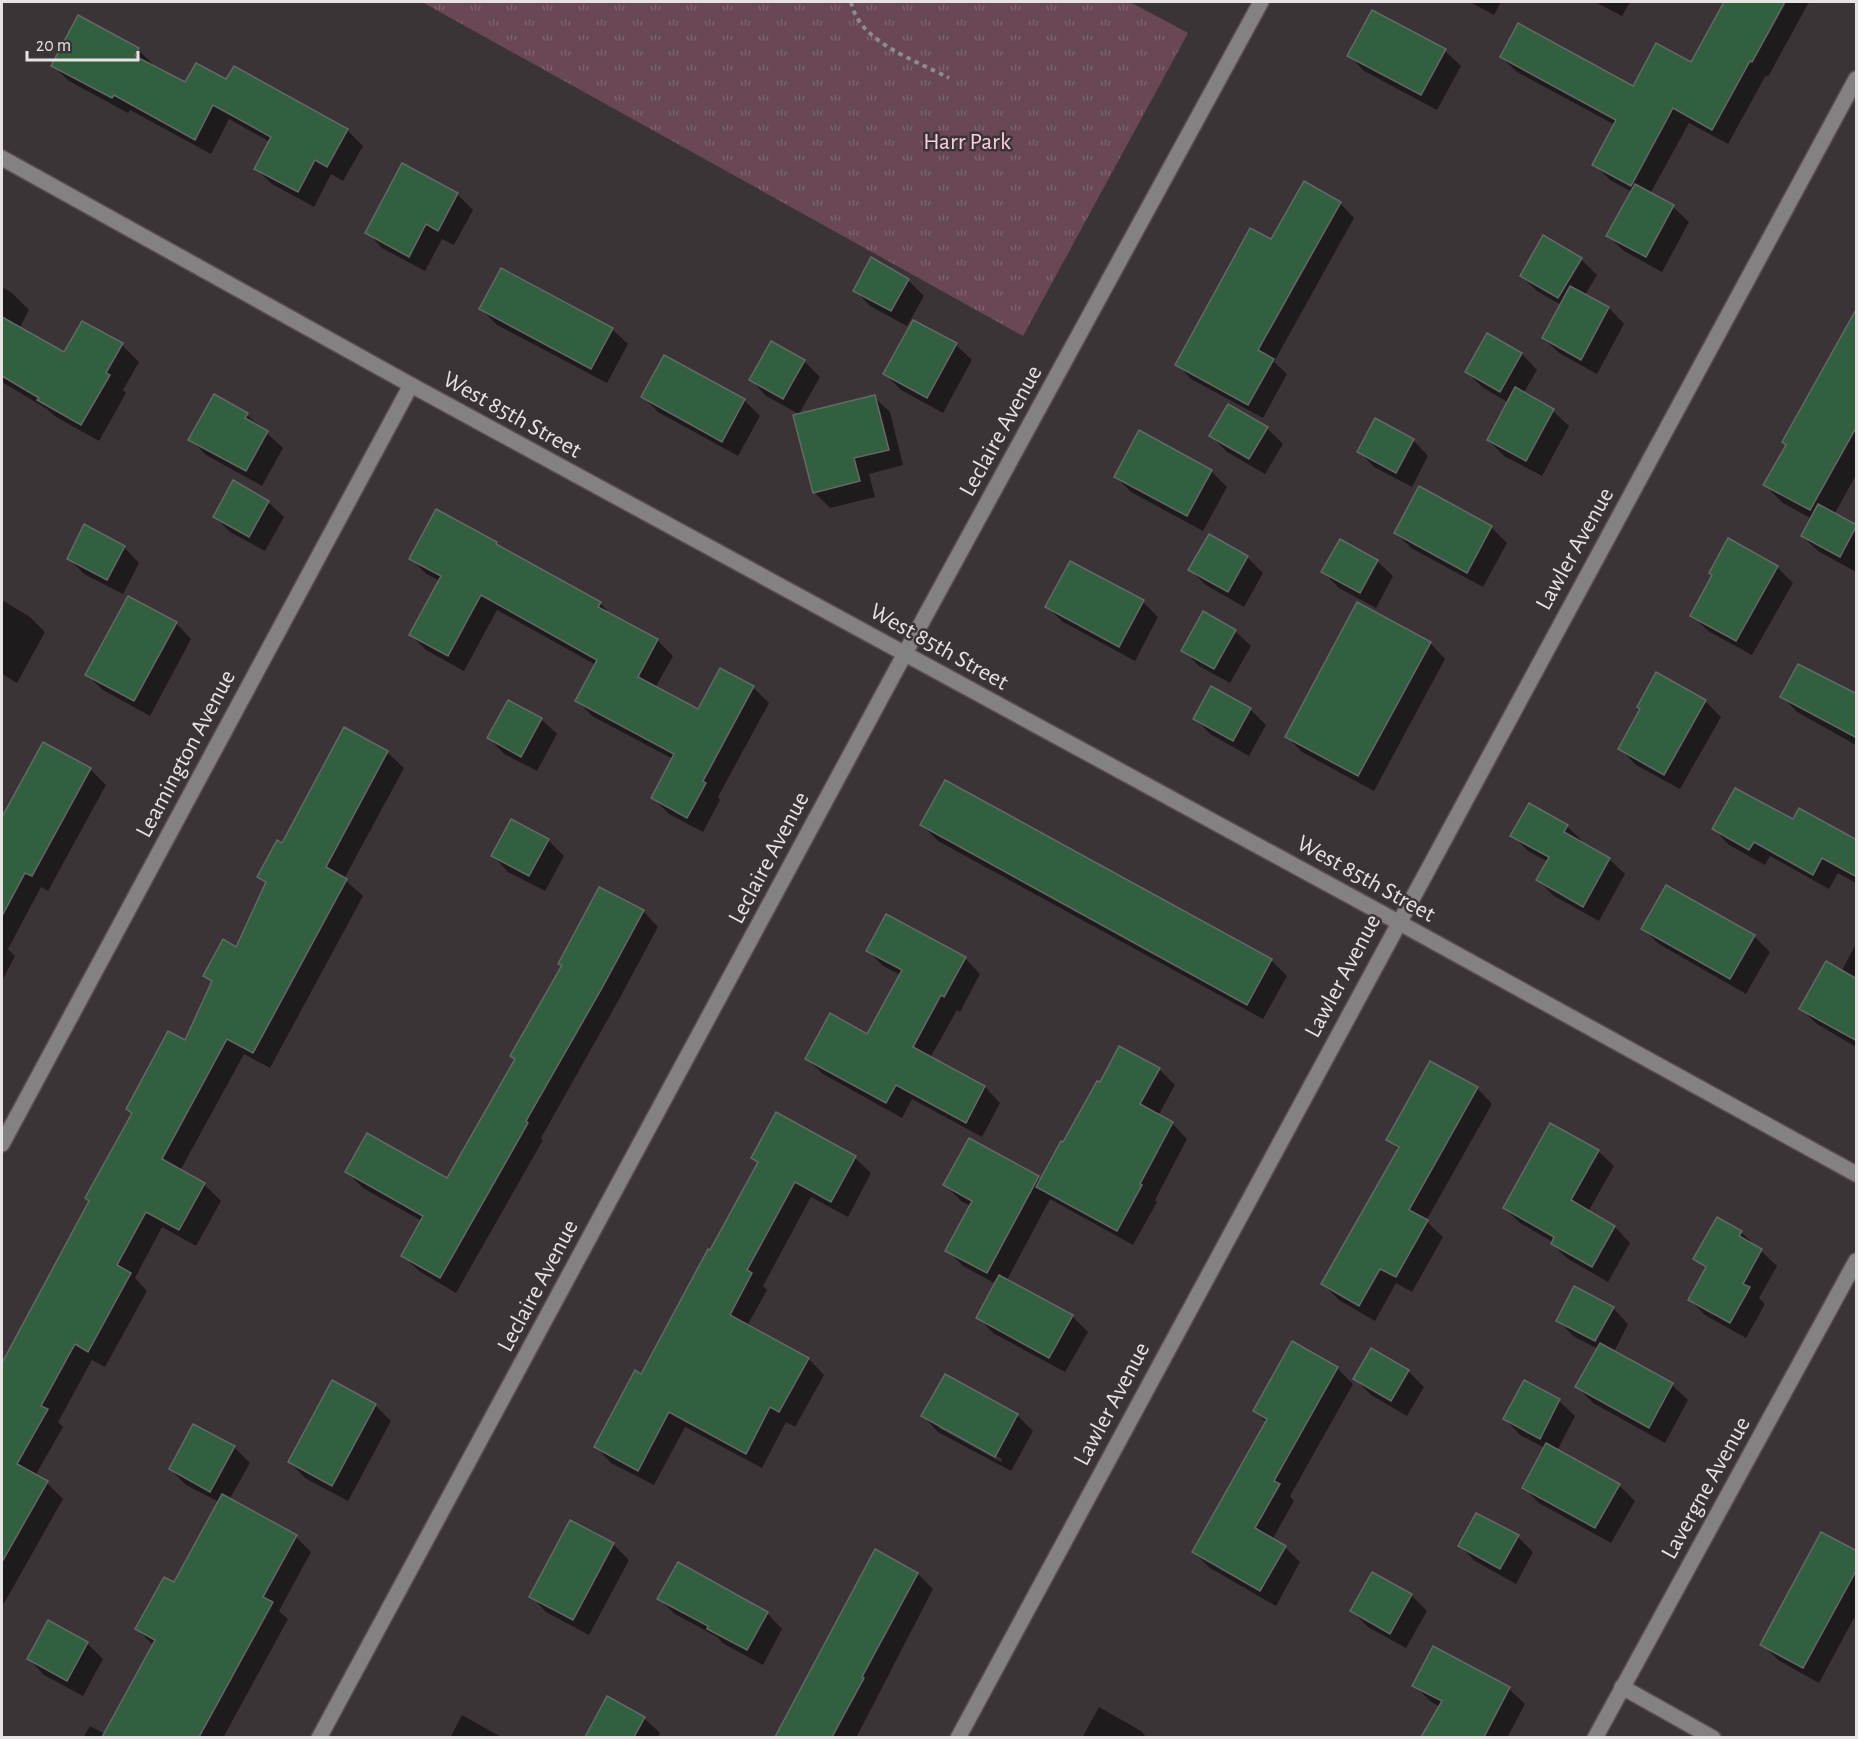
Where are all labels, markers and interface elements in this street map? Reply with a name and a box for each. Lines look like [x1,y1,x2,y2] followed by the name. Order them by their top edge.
[27,24,138,62] scale bar
[36,37,71,55] text: 20 m
[923,130,1011,154] park label: Harr Park
[955,362,1047,500] street label: Leclaire Avenue
[439,367,585,463] street label: West 85th Street
[1532,484,1618,614] street label: Lawler Avenue
[866,599,1012,695] street label: West 85th Street
[132,666,240,842] street label: Leamington Avenue
[724,788,814,928] street label: Leclaire Avenue
[1293,831,1439,927] street label: West 85th Street
[1301,910,1385,1042] street label: Lawler Avenue
[493,1216,583,1356] street label: Leclaire Avenue
[1070,1338,1154,1470] street label: Lawler Avenue
[1657,1413,1755,1563] street label: Lavergne Avenue

